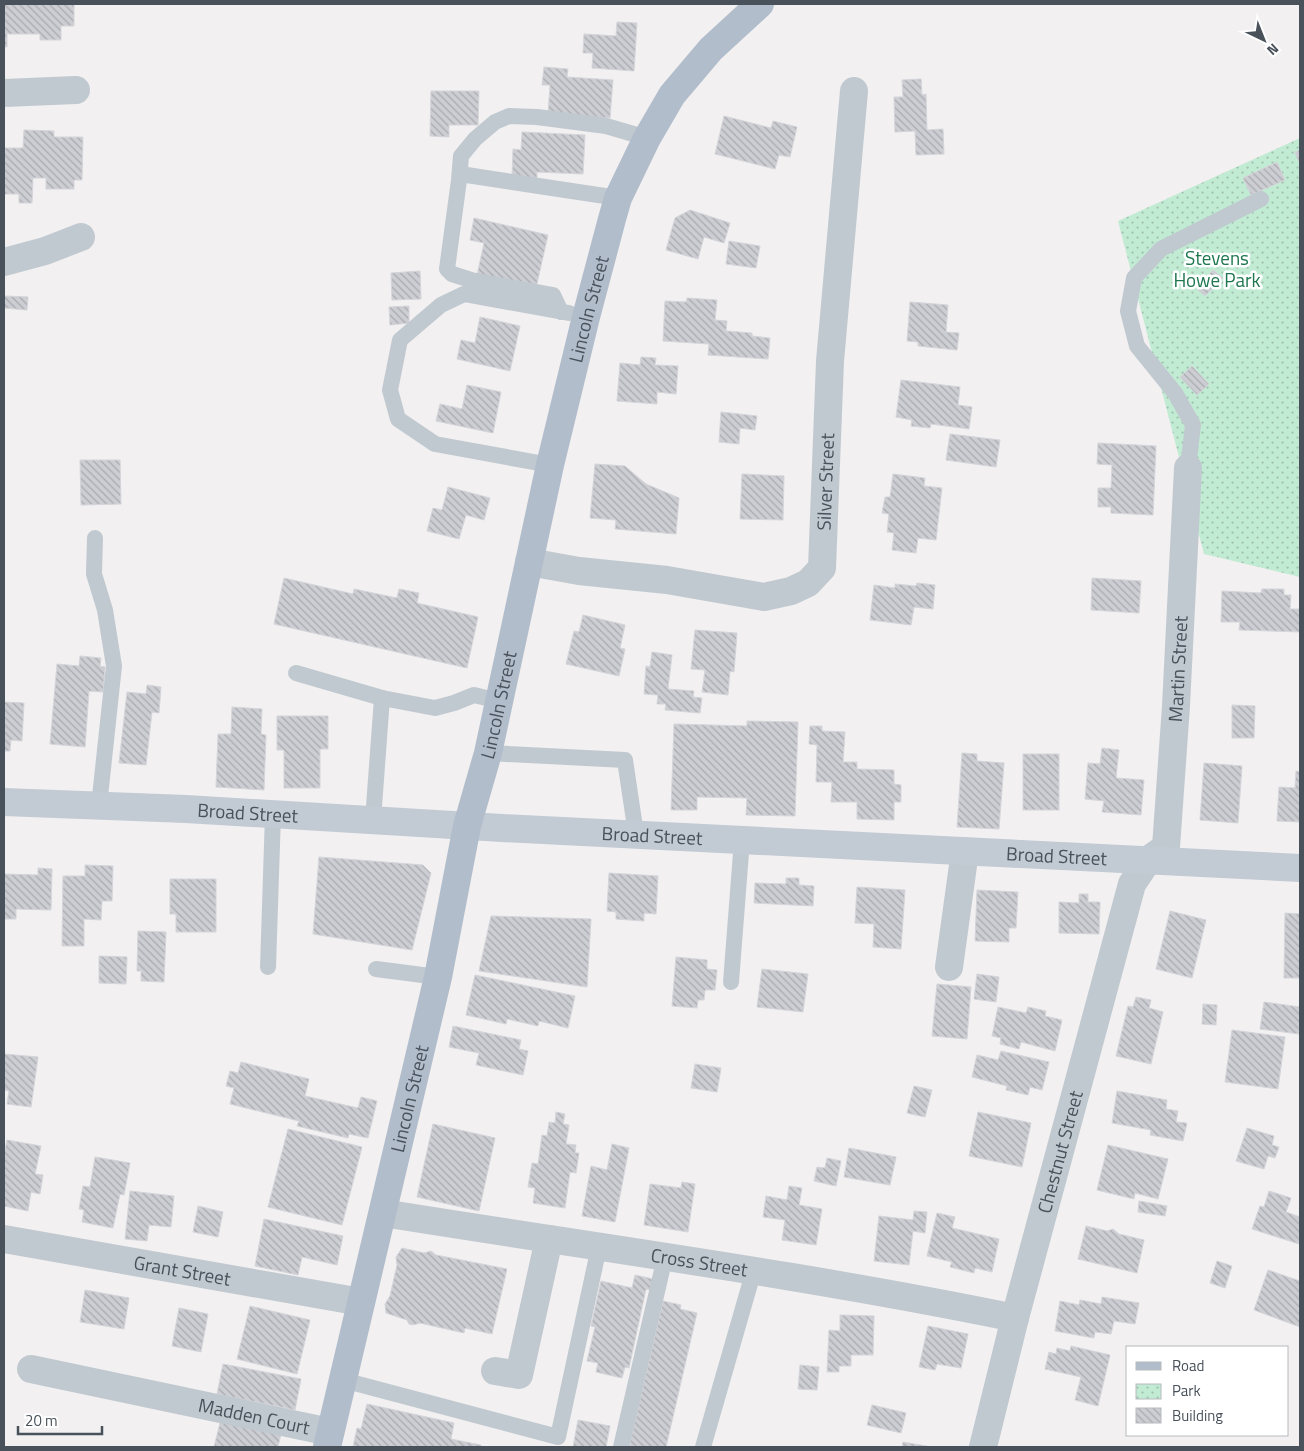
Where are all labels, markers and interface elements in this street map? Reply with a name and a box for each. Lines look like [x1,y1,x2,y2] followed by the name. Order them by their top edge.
[1239,15,1289,65] north arrow
[1262,39,1284,61] text: N
[1173,243,1261,294] park label: Stevens Howe Park
[560,252,616,365] street label: Lincoln Street
[808,432,841,531] street label: Silver Street
[1160,615,1195,723] street label: Martin Street
[472,648,524,762] street label: Lincoln Street
[197,795,299,830] street label: Broad Street
[601,818,704,852] street label: Broad Street
[1005,838,1108,872] street label: Broad Street
[382,1042,436,1155] street label: Lincoln Street
[1029,1087,1090,1216] street label: Chestnut Street
[649,1240,750,1284] street label: Cross Street
[132,1247,233,1293] street label: Grant Street
[1126,1346,1289,1436] legend
[1172,1354,1204,1377] text: Road
[1172,1379,1201,1402] text: Park
[196,1390,313,1441] street label: Madden Court
[18,1404,101,1436] scale bar
[1172,1404,1223,1427] text: Building
[25,1409,58,1432] text: 20 m

